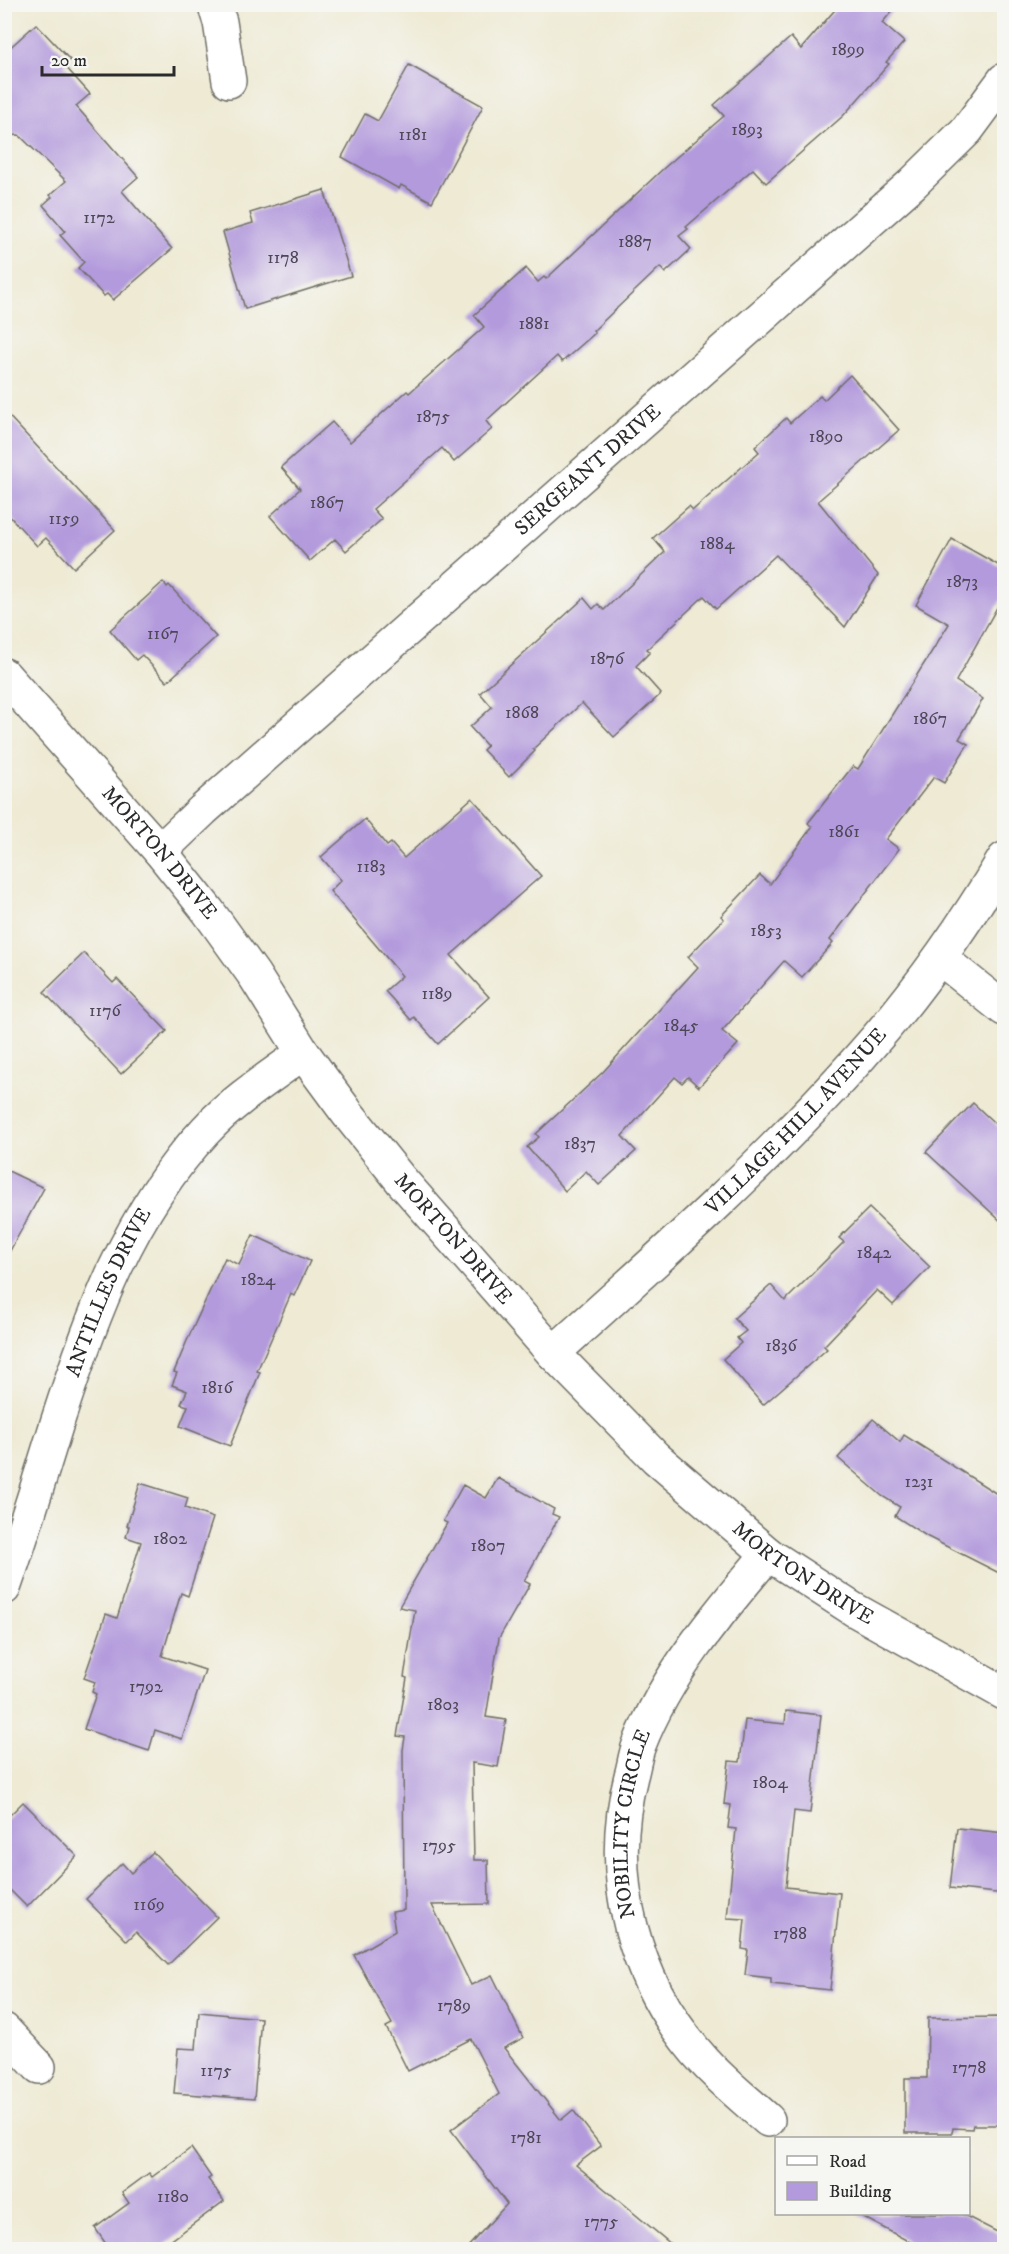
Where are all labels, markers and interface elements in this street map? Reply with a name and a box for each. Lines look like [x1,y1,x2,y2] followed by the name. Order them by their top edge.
[42,39,174,77] scale bar
[831,39,865,61] house number: 1899
[51,50,87,72] text: 20 m
[731,119,763,141] house number: 1893
[399,124,427,146] house number: 1181
[83,207,115,229] house number: 1172
[618,231,652,253] house number: 1887
[267,247,299,269] house number: 1178
[518,313,550,335] house number: 1881
[509,399,667,542] street label: SERGEANT DRIVE
[416,406,450,428] house number: 1875
[809,426,843,448] house number: 1890
[310,492,344,514] house number: 1867
[48,508,80,530] house number: 1159
[700,533,735,555] house number: 1884
[946,571,978,593] house number: 1873
[147,623,179,645] house number: 1167
[590,648,625,670] house number: 1876
[505,702,539,724] house number: 1868
[913,708,947,730] house number: 1867
[96,781,223,925] street label: MORTON DRIVE
[828,821,860,843] house number: 1861
[357,856,385,878] house number: 1183
[750,920,782,942] house number: 1853
[421,983,453,1005] house number: 1189
[89,1000,122,1022] house number: 1176
[664,1015,698,1037] house number: 1845
[699,1023,893,1221] street label: VILLAGE HILL AVENUE
[564,1133,596,1155] house number: 1837
[388,1168,518,1310] street label: MORTON DRIVE
[60,1203,157,1380] street label: ANTILLES DRIVE
[857,1242,892,1264] house number: 1842
[241,1269,276,1291] house number: 1824
[765,1335,797,1357] house number: 1836
[201,1377,233,1399] house number: 1816
[905,1471,933,1493] house number: 1231
[727,1516,878,1631] street label: MORTON DRIVE
[153,1528,187,1550] house number: 1802
[471,1535,505,1557] house number: 1807
[129,1676,163,1698] house number: 1792
[427,1694,459,1716] house number: 1803
[608,1725,657,1921] street label: NOBILITY CIRCLE
[752,1772,788,1794] house number: 1804
[422,1835,456,1857] house number: 1795
[133,1894,165,1916] house number: 1169
[773,1923,807,1945] house number: 1788
[437,1995,471,2017] house number: 1789
[952,2057,986,2079] house number: 1778
[200,2060,232,2082] house number: 1175
[510,2127,542,2149] house number: 1781
[775,2137,970,2215] legend
[829,2151,866,2173] text: Road
[829,2181,891,2203] text: Building
[157,2186,189,2208] house number: 1180
[584,2211,618,2233] house number: 1775

